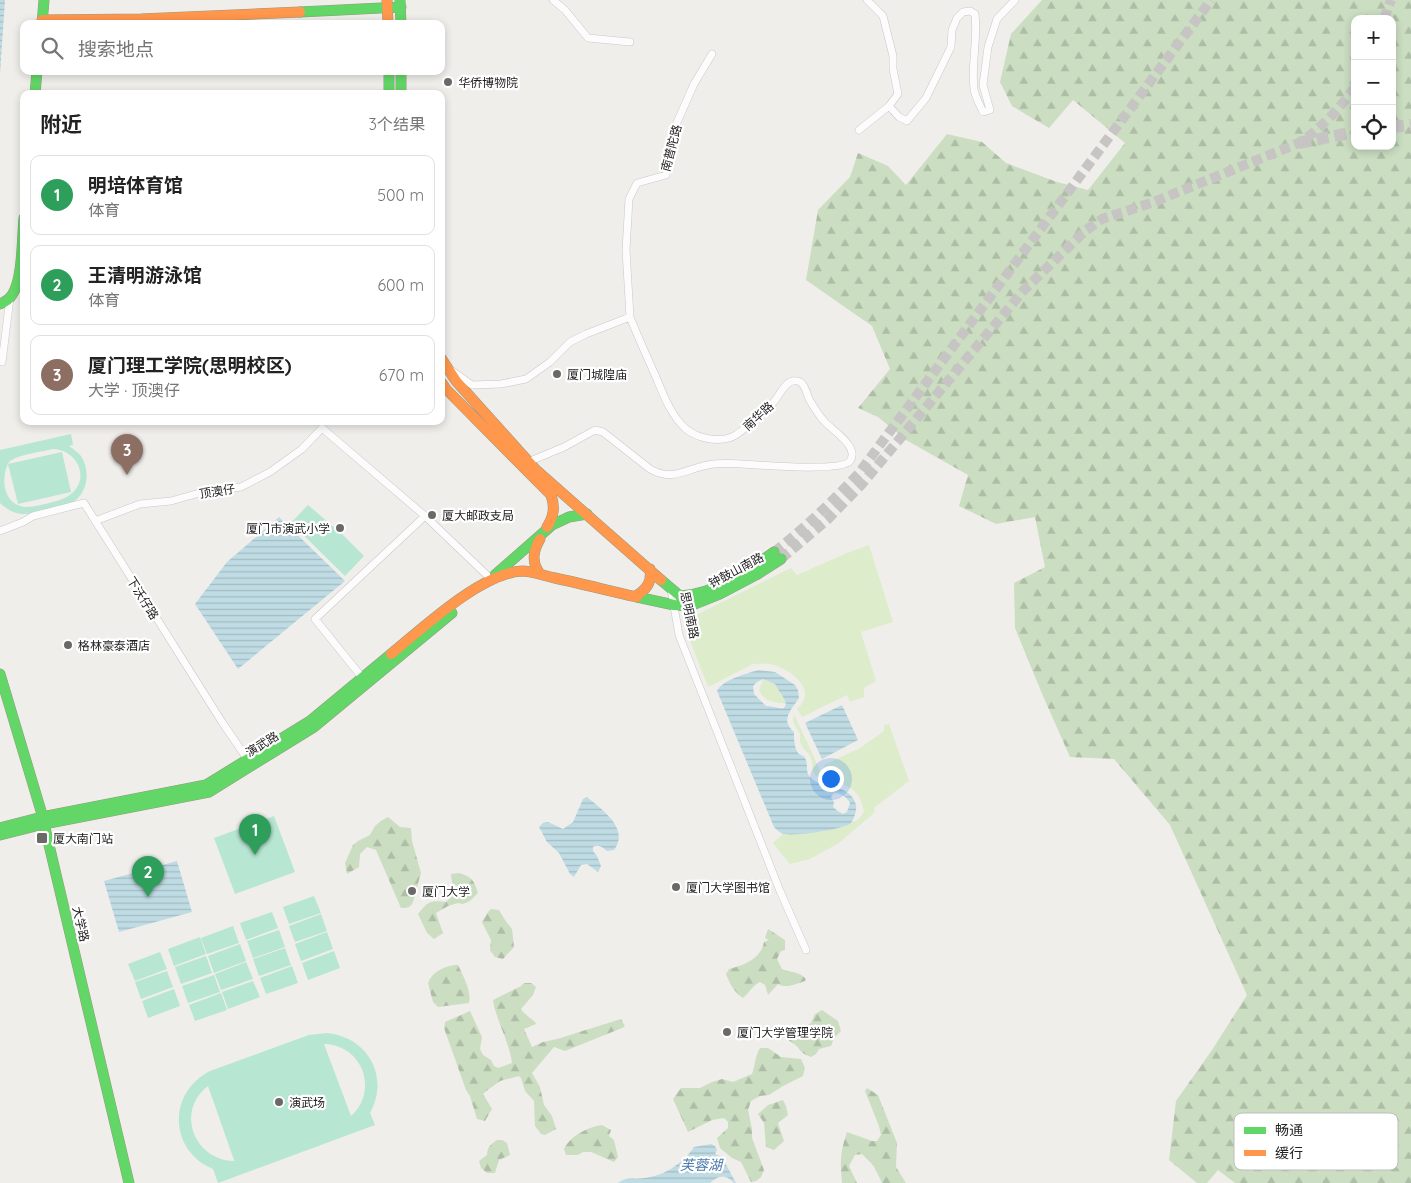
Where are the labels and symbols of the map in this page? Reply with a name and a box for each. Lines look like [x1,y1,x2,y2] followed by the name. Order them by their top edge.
[458,75,518,90] place label: 华侨博物院
[442,76,454,88] marker: 华侨博物院
[658,123,684,173] street label: 南普陀路
[567,367,627,382] place label: 厦门城隍庙
[551,368,563,380] marker: 厦门城隍庙
[740,398,776,434] street label: 南华路
[111,434,143,475] pin: 3
[198,481,236,501] street label: 顶澳仔
[442,508,514,523] place label: 厦大邮政支局
[426,509,438,521] marker: 厦大邮政支局
[246,521,330,536] place label: 厦门市演武小学
[334,522,346,534] marker: 厦门市演武小学
[706,549,766,591] street label: 钟鼓山南路
[124,574,162,622] street label: 下沃仔路
[678,590,702,640] street label: 思明南路
[78,638,150,653] place label: 格林豪泰酒店
[62,639,74,651] marker: 格林豪泰酒店
[243,728,281,760] street label: 演武路
[818,766,844,792] your location
[239,814,271,855] pin: 1
[35,831,49,845] marker: 厦大南门站
[53,831,113,846] place label: 厦大南门站
[132,856,164,897] pin: 2
[686,880,770,895] place label: 厦门大学图书馆
[670,881,682,893] marker: 厦门大学图书馆
[422,884,470,899] place label: 厦门大学
[406,885,418,897] marker: 厦门大学
[70,905,92,943] street label: 大学路
[737,1025,833,1040] place label: 厦门大学管理学院
[721,1026,733,1038] marker: 厦门大学管理学院
[289,1095,325,1110] place label: 演武场
[273,1096,285,1108] marker: 演武场
[1234,1113,1398,1170] legend
[1275,1121,1303,1139] text: 畅通
[1275,1144,1303,1162] text: 缓行
[680,1156,724,1174] water label: 芙蓉湖

